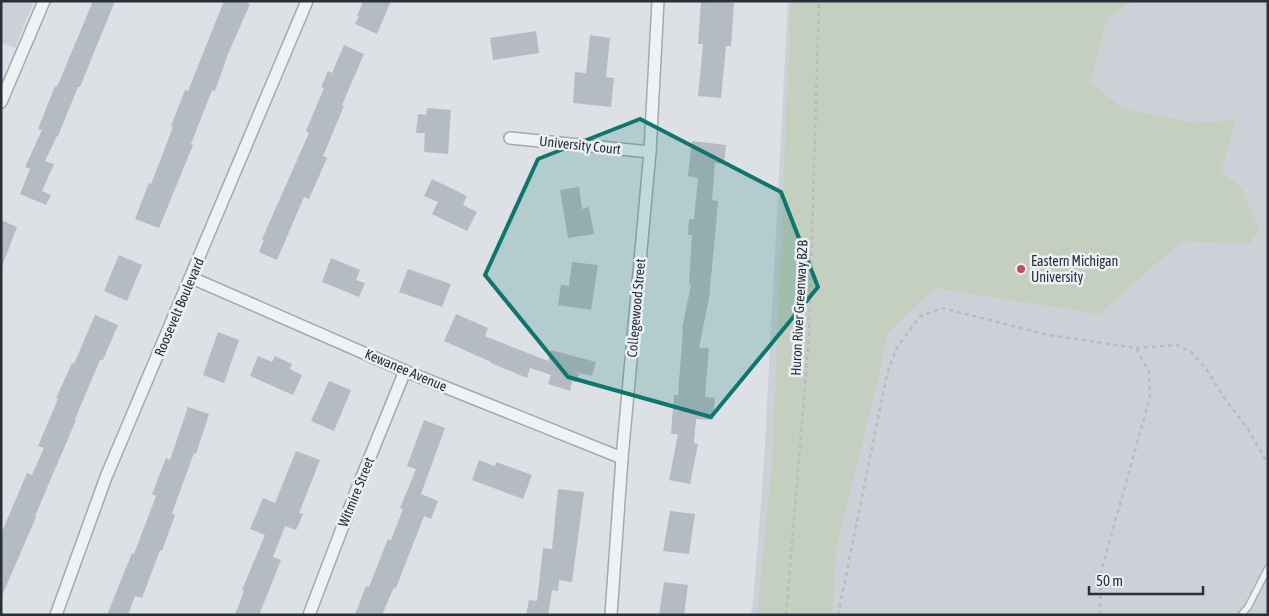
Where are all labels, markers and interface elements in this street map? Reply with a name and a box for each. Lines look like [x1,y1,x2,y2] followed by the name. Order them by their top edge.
[538,133,622,157] street label: University Court
[787,239,811,376] street label: Huron River Greenway B2B
[1031,253,1118,285] place label: Eastern Michigan University
[151,255,207,359] street label: Roosevelt Boulevard
[624,258,648,358] street label: Collegewood Street
[1015,263,1027,275] marker: Eastern Michigan University
[363,346,449,394] street label: Kewanee Avenue
[335,455,377,529] street label: Witmire Street
[1089,564,1203,596] scale bar
[1096,572,1123,589] text: 50 m

